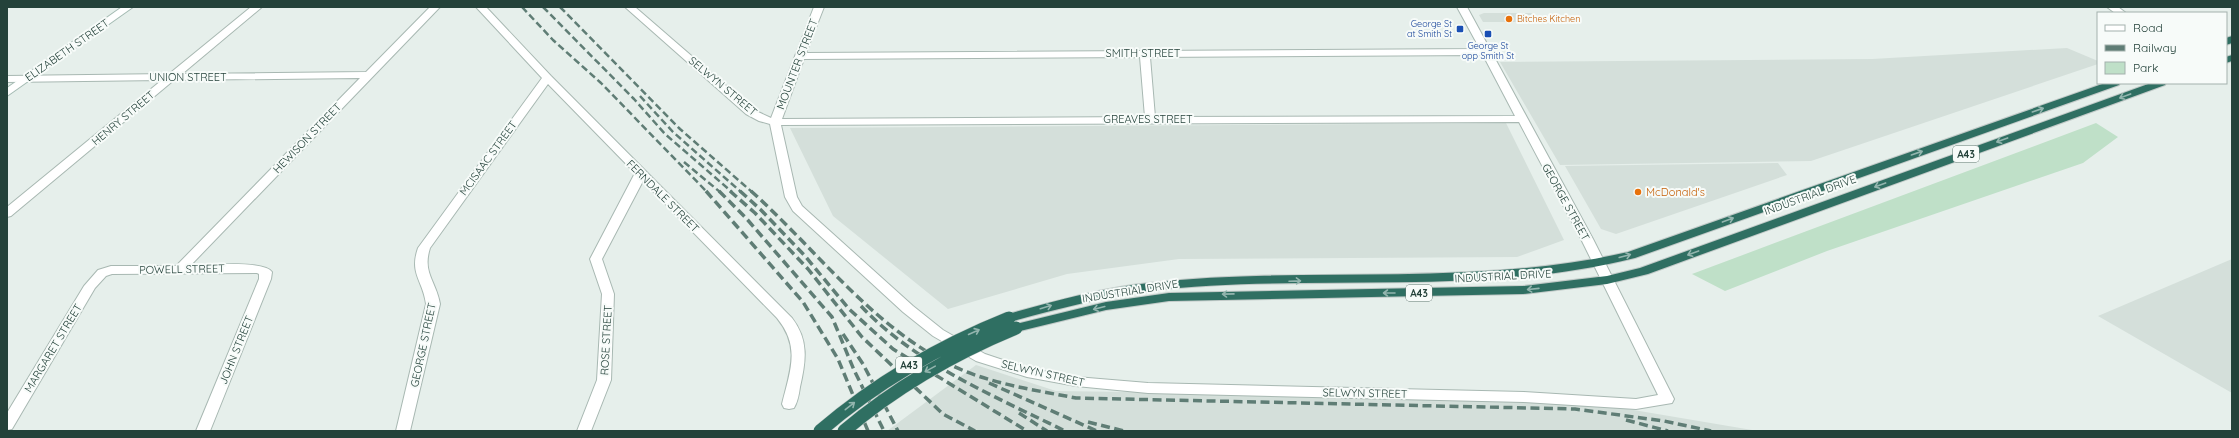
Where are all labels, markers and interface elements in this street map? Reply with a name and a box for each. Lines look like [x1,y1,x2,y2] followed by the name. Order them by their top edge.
[2097,12,2227,84] legend
[1517,13,1580,24] place label: Bitches Kitchen
[1504,14,1514,24] marker: Bitches Kitchen
[22,16,112,84] street label: ELIZABETH STREET
[773,16,821,111] street label: MOUNTER STREET
[1407,18,1452,39] place label: George St at Smith St
[2133,20,2163,35] text: Road
[1455,24,1465,34] marker: George St at Smith St
[1483,29,1493,39] marker: George St opp Smith St
[1462,40,1514,61] place label: George St opp Smith St
[2133,40,2177,55] text: Railway
[1106,46,1181,60] street label: SMITH STREET
[686,53,760,119] street label: SELWYN STREET
[2133,60,2158,75] text: Park
[149,70,227,84] street label: UNION STREET
[89,87,158,148] street label: HENRY STREET
[2119,93,2131,101] one-way arrow
[270,100,344,176] street label: HEWISON STREET
[2032,106,2045,113] one-way arrow
[1103,112,1193,126] street label: GREAVES STREET
[456,118,520,198] street label: MCISAAC STREET
[1997,137,2009,145] one-way arrow
[1953,146,1979,162] road number: A43
[1911,148,1923,156] one-way arrow
[624,157,703,236] street label: FERNDALE STREET
[1539,161,1593,243] street label: GEORGE STREET
[1762,172,1858,218] street label: INDUSTRIAL DRIVE
[1874,181,1886,189] one-way arrow
[1646,185,1705,199] place label: McDonald's
[1633,187,1643,197] marker: McDonald's
[1721,215,1733,223] one-way arrow
[1686,250,1699,257] one-way arrow
[1619,252,1632,259] one-way arrow
[139,261,225,277] street label: POWELL STREET
[1454,266,1552,286] street label: INDUSTRIAL DRIVE
[1081,277,1179,305] street label: INDUSTRIAL DRIVE
[1288,277,1301,285] one-way arrow
[1406,285,1432,301] road number: A43
[1527,285,1540,293] one-way arrow
[1383,289,1396,297] one-way arrow
[1222,290,1235,298] one-way arrow
[21,301,85,395] street label: MARGARET STREET
[407,301,439,388] street label: GEORGE STREET
[1040,303,1053,310] one-way arrow
[597,304,615,376] street label: ROSE STREET
[1093,305,1106,312] one-way arrow
[216,313,256,386] street label: JOHN STREET
[967,328,979,336] one-way arrow
[896,357,922,373] road number: A43
[1000,357,1086,389] street label: SELWYN STREET
[924,365,936,373] one-way arrow
[1322,385,1408,401] street label: SELWYN STREET
[845,402,856,410] one-way arrow

